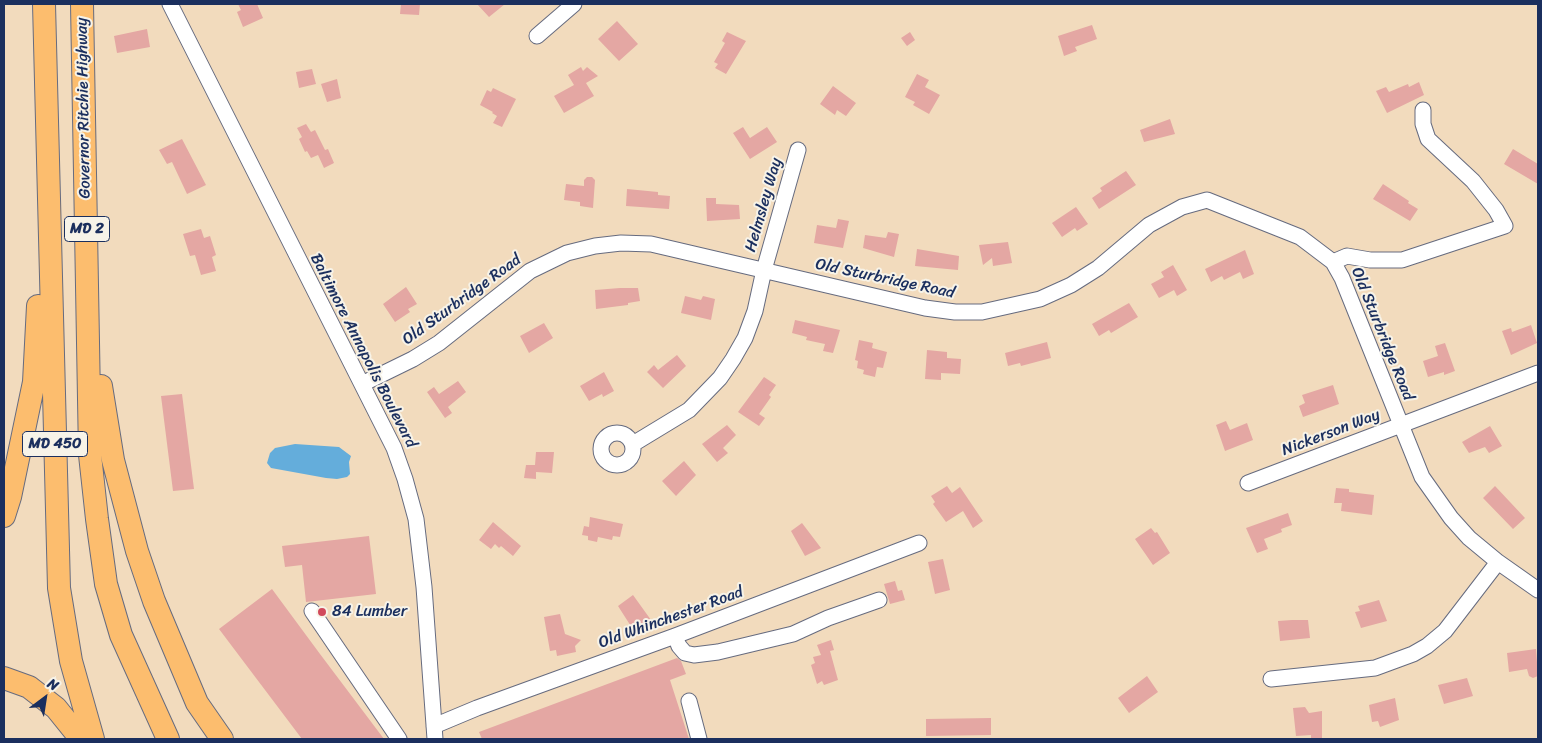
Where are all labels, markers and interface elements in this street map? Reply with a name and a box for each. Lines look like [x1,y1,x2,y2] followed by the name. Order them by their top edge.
[73,17,95,199] street label: Governor Ritchie Highway
[741,156,787,254] street label: Helmsley Way
[64,216,110,242] road number: MD 2
[305,251,421,451] street label: Baltimore Annapolis Boulevard
[399,251,525,349] street label: Old Sturbridge Road
[814,255,956,303] street label: Old Sturbridge Road
[1347,265,1417,403] street label: Old Sturbridge Road
[1279,405,1383,461] street label: Nickerson Way
[22,432,88,456] road number: MD 450
[596,583,746,653] street label: Old Whinchester Road
[332,602,407,622] place label: 84 Lumber
[316,606,328,618] marker: 84 Lumber
[42,671,64,698] text: N
[20,673,70,723] north arrow

